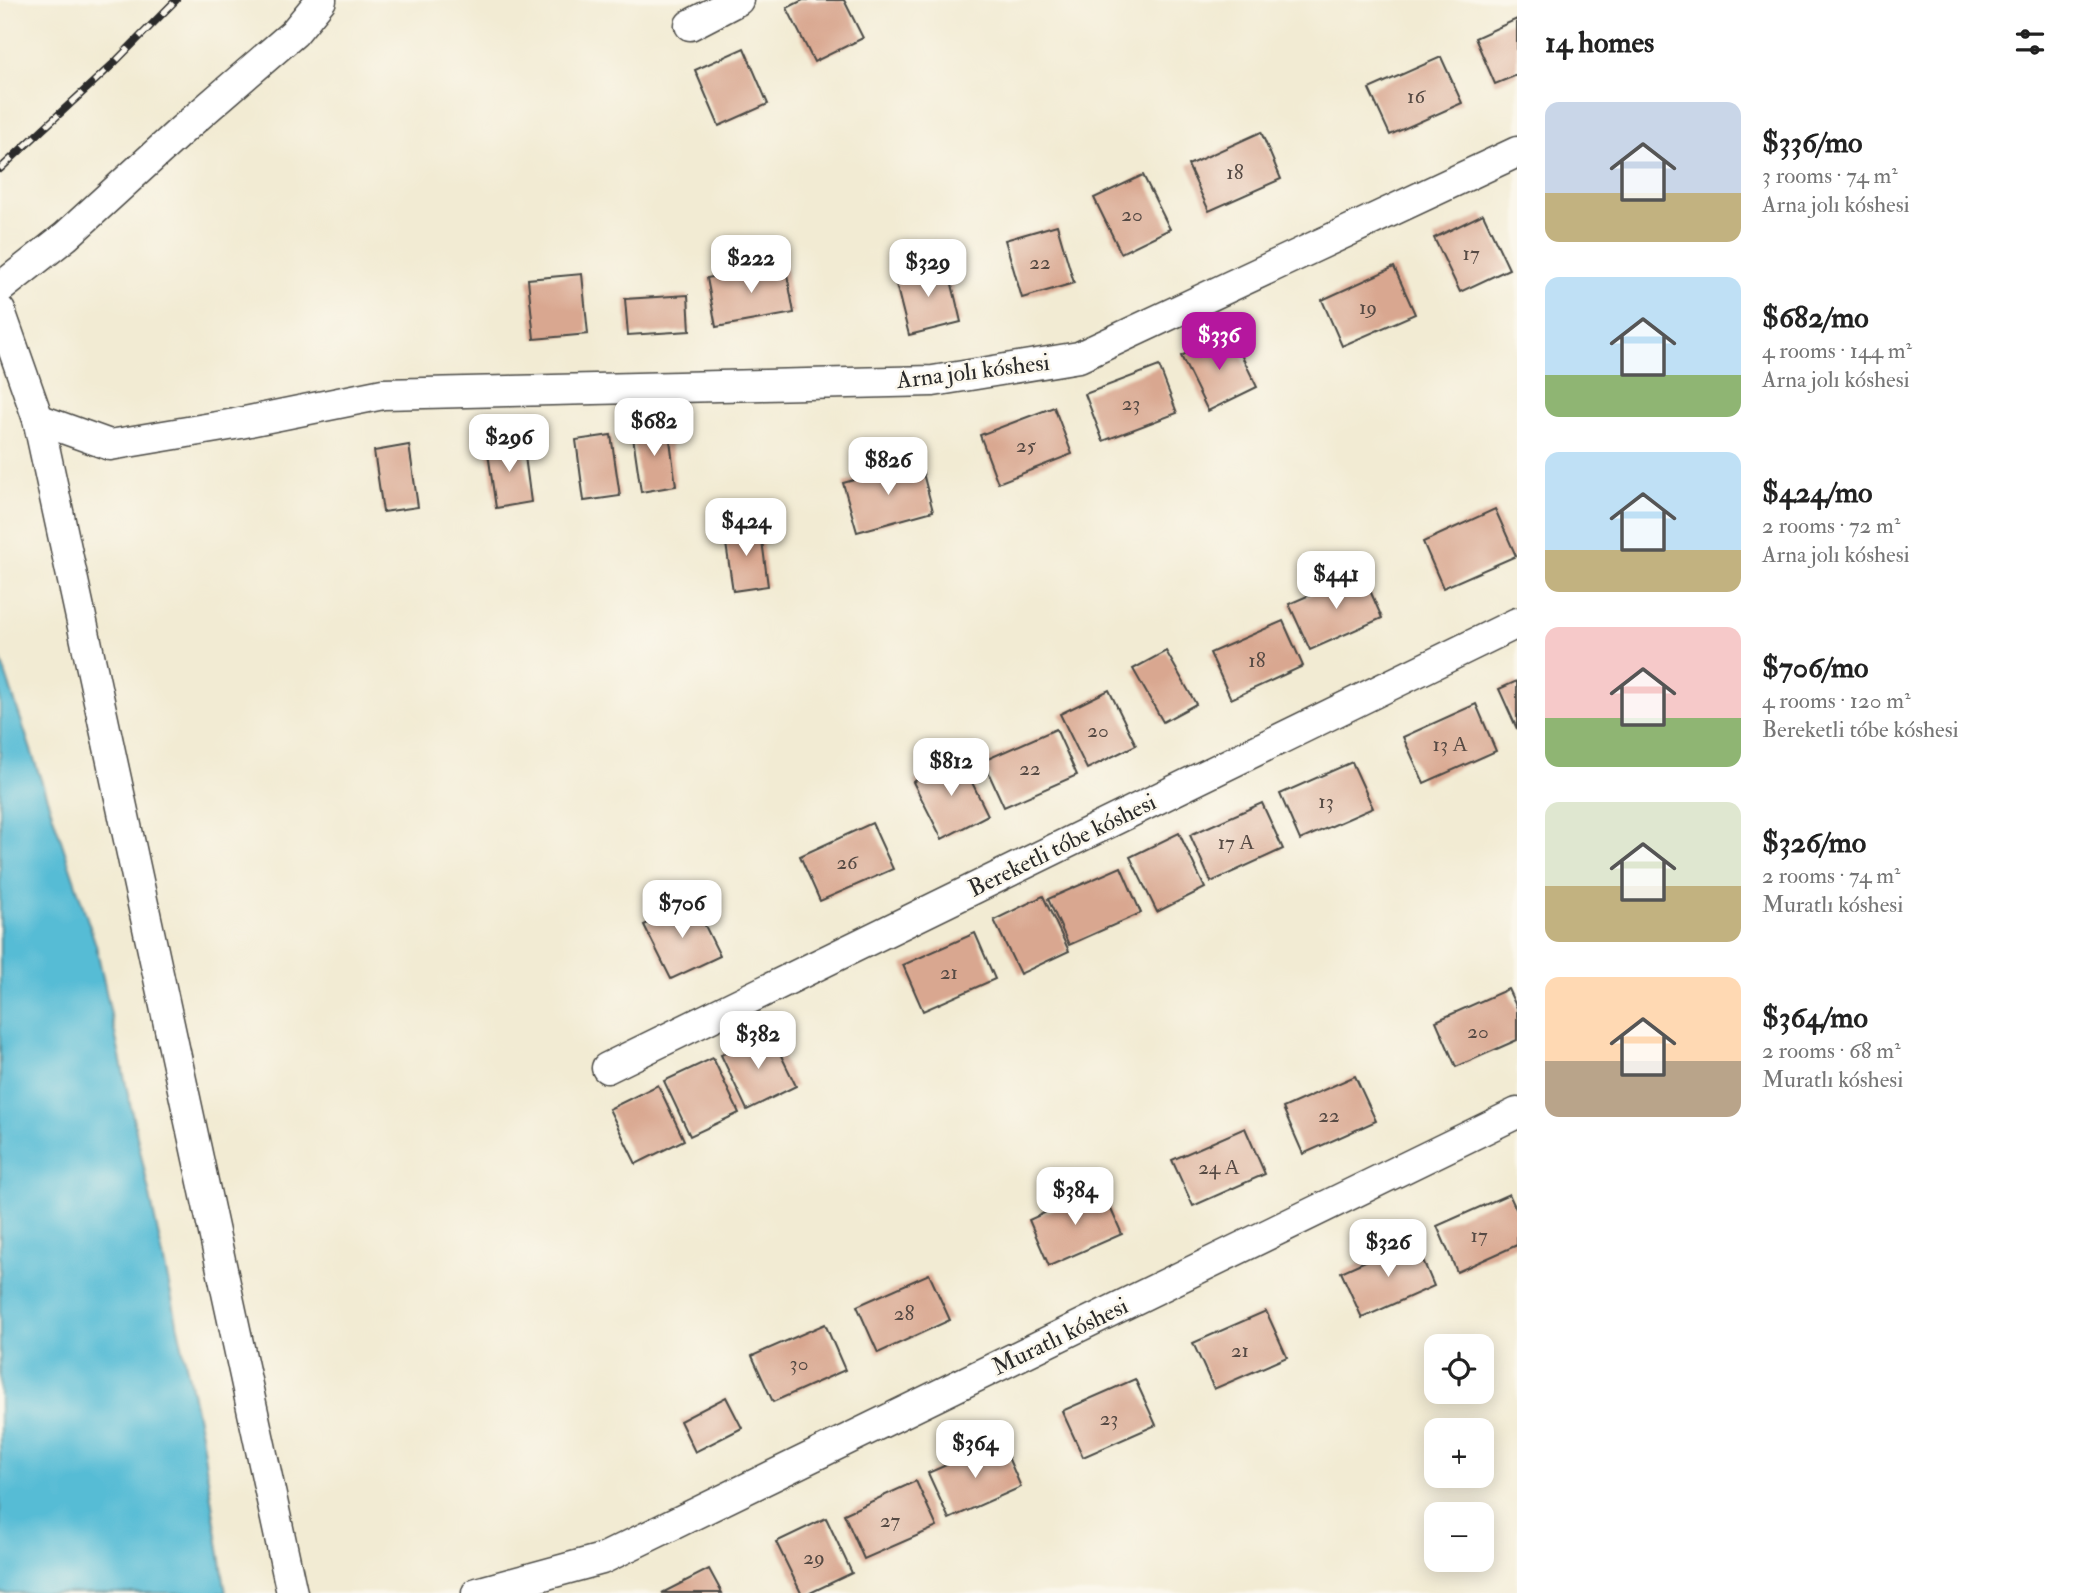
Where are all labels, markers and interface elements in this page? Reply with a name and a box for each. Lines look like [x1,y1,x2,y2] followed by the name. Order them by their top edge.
[2011,23,2049,61] icon: filters
[1545,24,1654,61] text: 14 homes
[1407,83,1426,110] house number: 16
[1762,124,1863,161] text: $336/mo
[1601,130,1685,214] icon: home
[1226,159,1244,186] house number: 18
[1762,161,1898,190] text: 3 rooms · 74 m²
[1762,190,1910,219] text: Arna jolı kóshesi
[1121,201,1143,228] house number: 20
[710,236,792,295] pin: $222
[887,240,969,299] pin: $329
[1462,240,1480,267] house number: 17
[727,243,775,272] text: $222
[905,247,951,276] text: $329
[1029,249,1051,276] house number: 22
[1359,294,1377,321] house number: 19
[1762,299,1869,336] text: $682/mo
[1601,305,1685,389] icon: home
[1178,312,1260,372] pin: $336
[1198,320,1240,349] text: $336
[1762,336,1912,365] text: 4 rooms · 144 m²
[894,347,1051,396] street label: Arna jolı kóshesi
[1762,365,1910,394] text: Arna jolı kóshesi
[1122,390,1140,417] house number: 23
[613,398,695,458] pin: $682
[630,406,678,435] text: $682
[468,414,550,474] pin: $296
[485,422,533,451] text: $296
[1016,432,1037,459] house number: 25
[847,438,929,497] pin: $826
[864,445,912,474] text: $826
[1762,474,1873,511] text: $424/mo
[1601,480,1685,564] icon: home
[705,498,787,558] pin: $424
[721,506,771,535] text: $424
[1762,511,1900,540] text: 2 rooms · 72 m²
[1762,540,1910,569] text: Arna jolı kóshesi
[1295,552,1377,611] pin: $441
[1313,559,1359,588] text: $441
[1248,647,1266,674] house number: 18
[1762,649,1869,686] text: $706/mo
[1601,655,1685,739] icon: home
[1762,686,1911,715] text: 4 rooms · 120 m²
[1762,715,1959,744] text: Bereketli tóbe kóshesi
[1087,717,1109,744] house number: 20
[1432,731,1468,758] house number: 13 А
[910,738,992,798] pin: $812
[929,746,973,775] text: $812
[1019,755,1041,782] house number: 22
[963,787,1161,904] street label: Bereketli tóbe kóshesi
[1318,788,1334,815] house number: 13
[1762,824,1866,861] text: $326/mo
[1218,829,1255,856] house number: 17 А
[1601,830,1685,914] icon: home
[836,849,859,876] house number: 26
[1762,861,1901,890] text: 2 rooms · 74 m²
[641,880,723,940] pin: $706
[659,888,705,917] text: $706
[1762,890,1903,919] text: Muratlı kóshesi
[940,959,958,986] house number: 21
[1762,999,1868,1036] text: $364/mo
[1601,1005,1685,1089] icon: home
[717,1012,799,1071] pin: $382
[1467,1018,1489,1045] house number: 20
[736,1019,780,1048] text: $382
[1762,1036,1901,1065] text: 2 rooms · 68 m²
[1762,1065,1903,1094] text: Muratlı kóshesi
[1318,1102,1340,1129] house number: 22
[1198,1154,1241,1181] house number: 24 А
[1034,1168,1116,1227] pin: $384
[1052,1175,1098,1204] text: $384
[1347,1220,1429,1279] pin: $326
[1470,1222,1488,1249] house number: 17
[1365,1227,1411,1256] text: $326
[987,1290,1133,1383] street label: Muratlı kóshesi
[894,1300,914,1327] house number: 28
[1424,1334,1494,1572] map controls
[1424,1334,1494,1404] button: locate
[1231,1337,1249,1364] house number: 21
[790,1350,808,1377] house number: 30
[1100,1405,1118,1432] house number: 23
[1424,1418,1494,1488] button: +
[934,1420,1016,1480] pin: $364
[952,1428,998,1457] text: $364
[1424,1502,1494,1572] button: −
[880,1507,900,1534] house number: 27
[803,1544,825,1571] house number: 29

